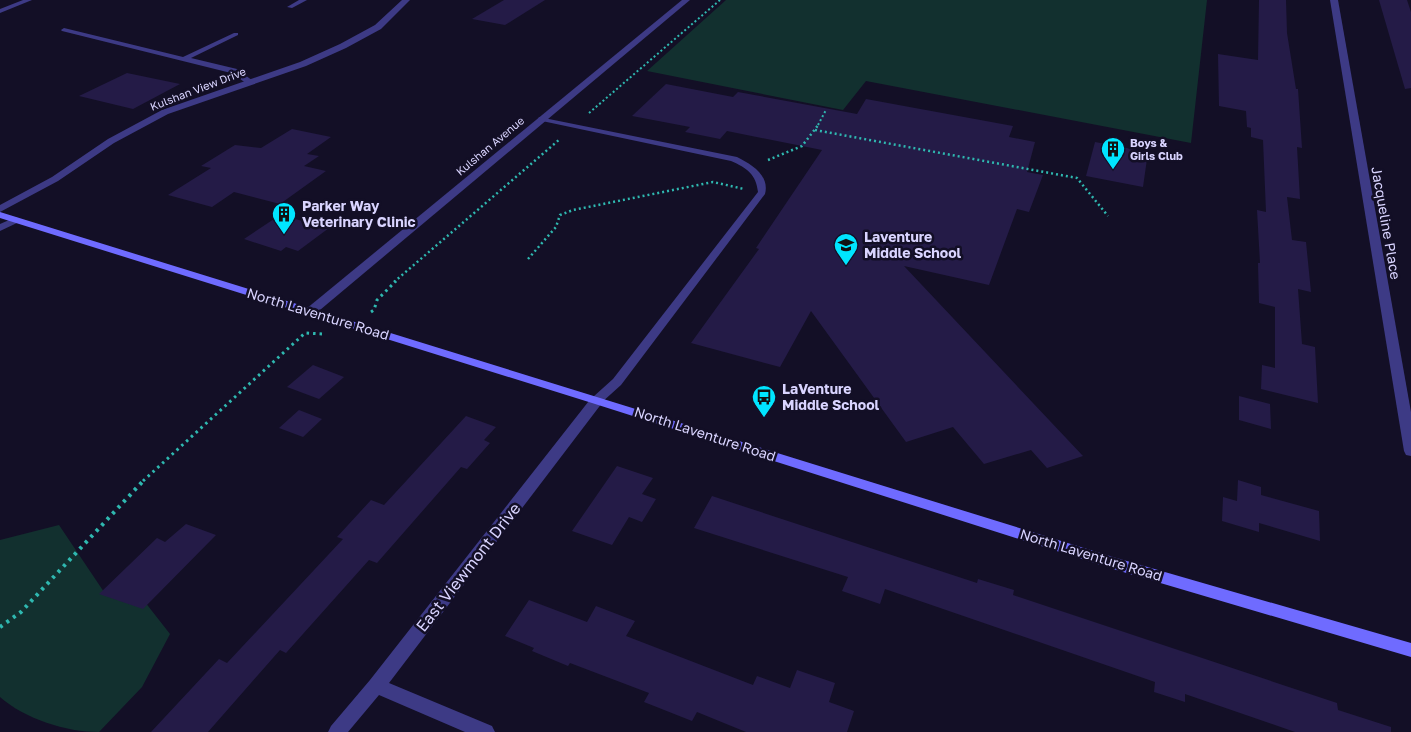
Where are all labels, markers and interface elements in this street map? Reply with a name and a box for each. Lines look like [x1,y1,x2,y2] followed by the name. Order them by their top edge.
[148,64,247,113] street label: Kulshan View Drive
[453,113,526,178] street label: Kulshan Avenue
[1100,136,1126,170] building icon: Boys & Girls Club
[1130,136,1183,162] place label: Boys & Girls Club
[1368,165,1405,281] street label: Jacqueline Place
[302,197,416,230] place label: Parker Way Veterinary Clinic
[271,201,297,235] building icon: Parker Way Veterinary Clinic
[864,228,962,261] place label: Laventure Middle School
[833,232,859,266] school or university icon: Laventure Middle School
[245,284,391,343] street label: North Laventure Road
[782,380,880,413] place label: LaVenture Middle School
[751,384,777,418] bus stop icon: LaVenture Middle School
[632,403,778,464] street label: North Laventure Road
[411,499,525,635] street label: East Viewmont Drive
[1018,525,1164,584] street label: North Laventure Road

